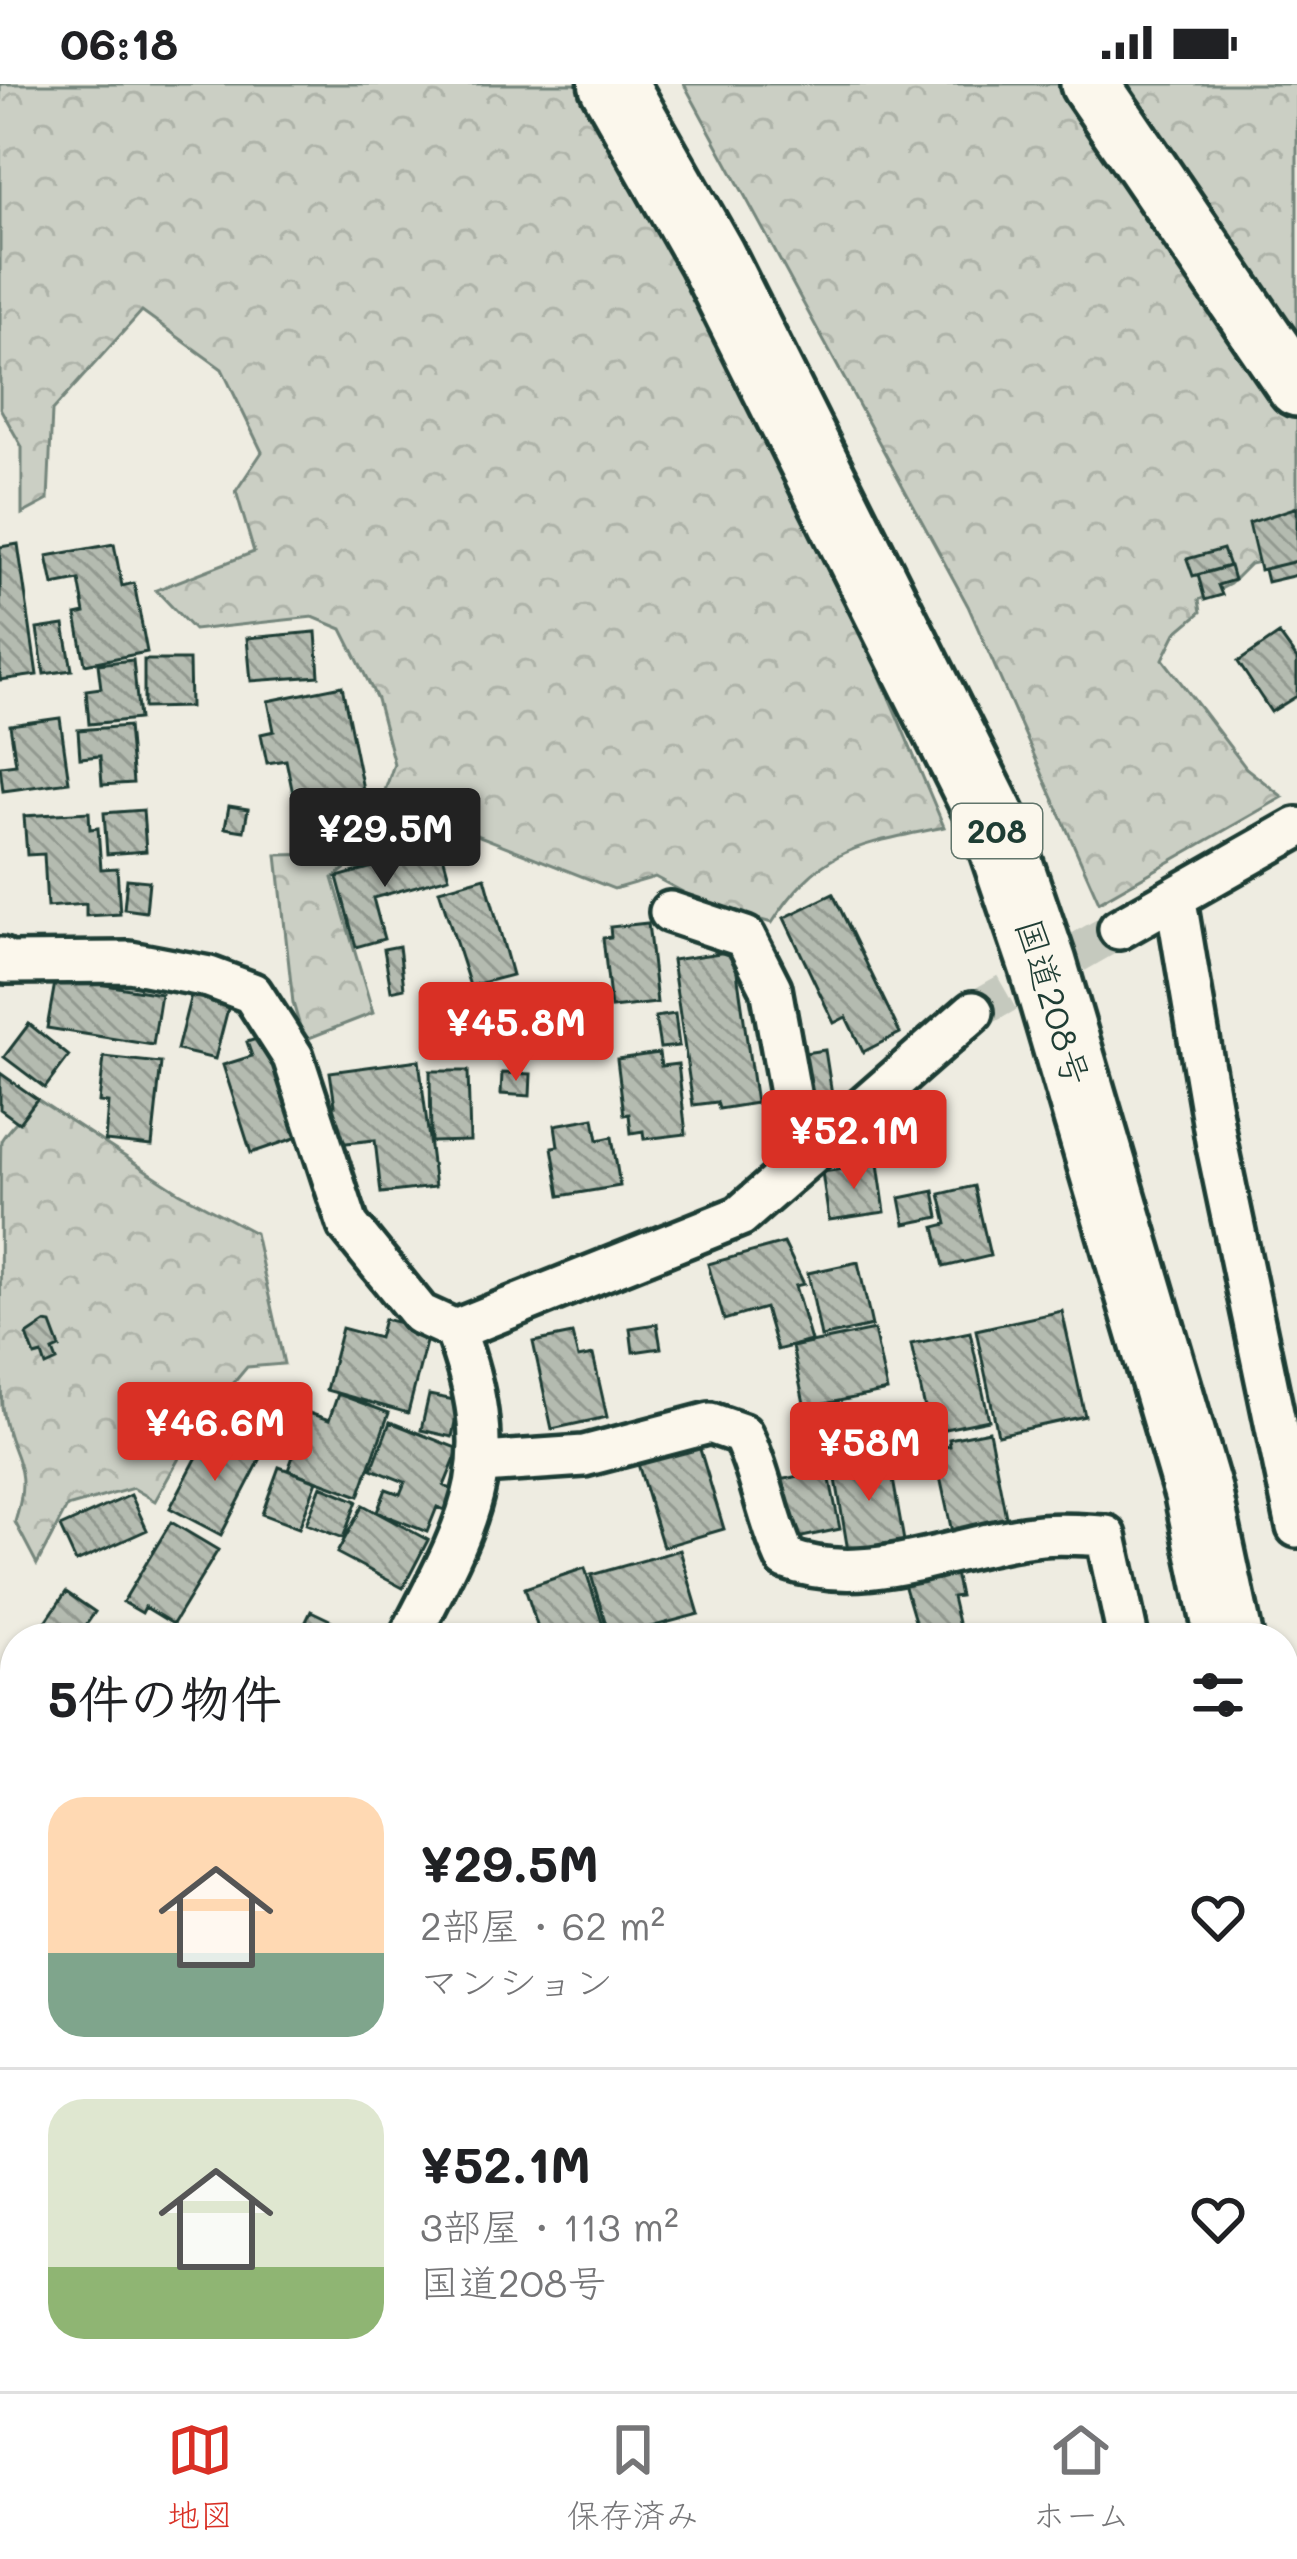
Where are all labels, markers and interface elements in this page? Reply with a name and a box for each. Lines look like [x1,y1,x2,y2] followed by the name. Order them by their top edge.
[60,13,178,71] text: 06:18
[287,788,483,890] pin: ¥29.5M
[316,801,454,852] text: ¥29.5M
[952,804,1042,858] road number: 208
[1007,912,1102,1091] street label: 国道208号
[418,982,614,1084] pin: ¥45.8M
[446,995,586,1046] text: ¥45.8M
[756,1090,952,1192] pin: ¥52.1M
[789,1103,919,1154] text: ¥52.1M
[117,1382,313,1484] pin: ¥46.6M
[144,1395,286,1446] text: ¥46.6M
[798,1402,940,1504] pin: ¥58M
[817,1415,921,1466] text: ¥58M
[1185,1662,1251,1728] icon: filters
[48,1663,282,1730] text: 5件の物件
[420,1828,599,1895] text: ¥29.5M
[144,1845,288,1989] icon: home
[1185,1884,1251,1950] icon: heart
[420,1899,665,1950] text: 2部屋 · 62 m²
[420,1955,613,2006] text: マンション
[420,2129,591,2196] text: ¥52.1M
[144,2147,288,2291] icon: home
[1185,2186,1251,2252] icon: heart
[420,2200,679,2251] text: 3部屋 · 113 m²
[420,2256,606,2307] text: 国道208号
[167,2417,233,2537] tab: 地図
[567,2417,699,2537] tab: 保存済み
[1032,2417,1130,2537] tab: ホーム

